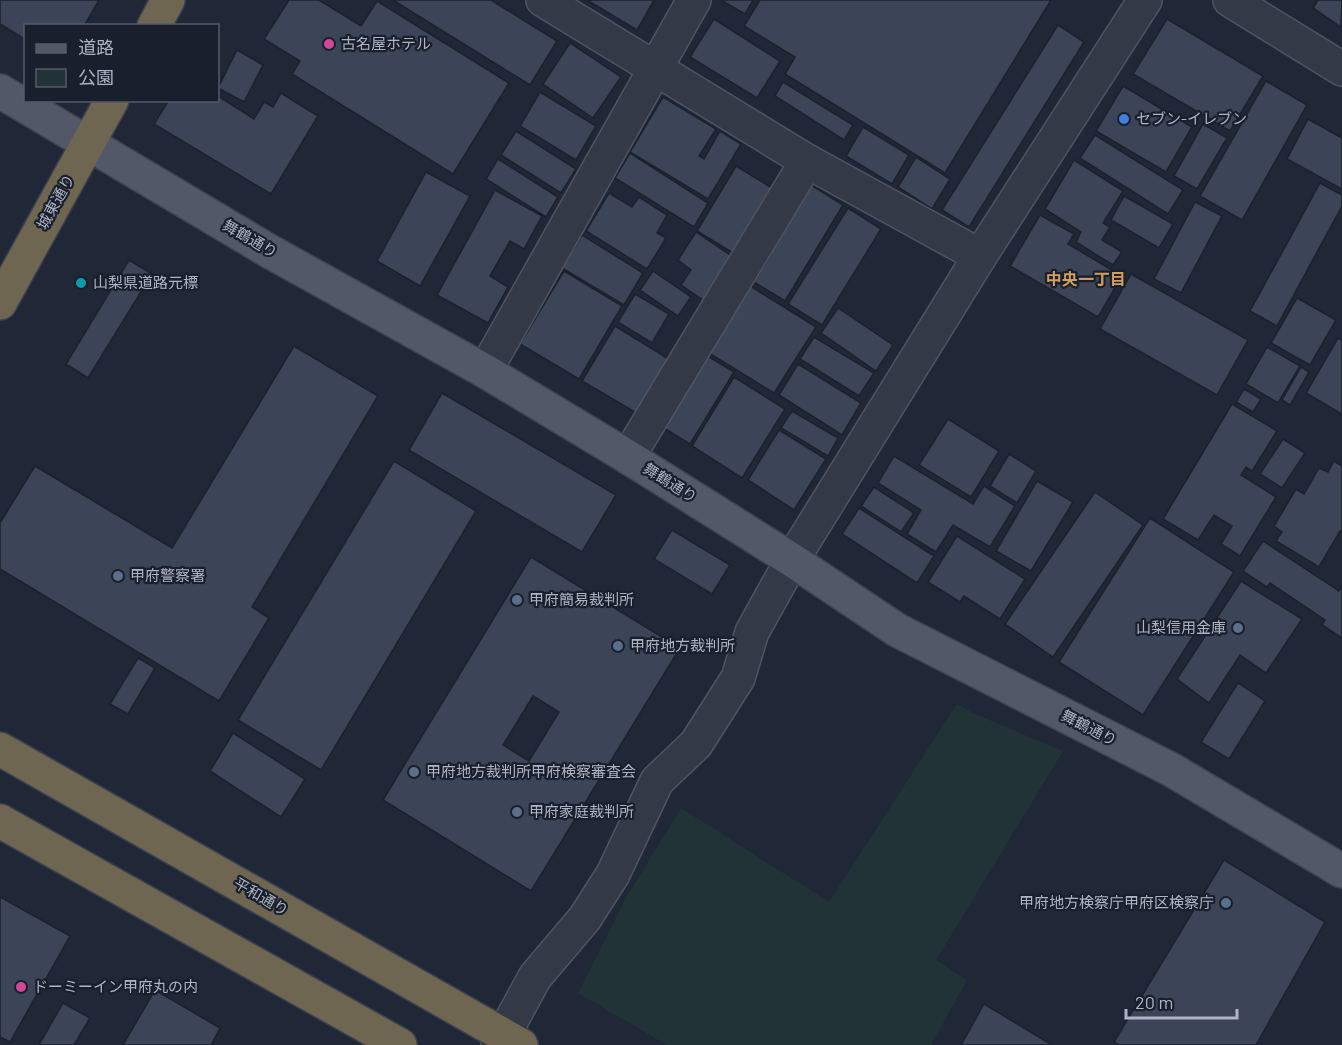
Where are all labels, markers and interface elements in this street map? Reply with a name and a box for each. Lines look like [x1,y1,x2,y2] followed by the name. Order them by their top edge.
[24,24,219,102] legend
[341,34,431,52] place label: 古名屋ホテル
[78,36,114,58] text: 道路
[322,37,336,51] marker: 古名屋ホテル
[78,66,114,88] text: 公園
[1136,109,1247,127] place label: セブン-イレブン
[1117,112,1131,126] marker: セブン-イレブン
[33,171,78,232] street label: 城東通り
[220,215,281,261] street label: 舞鶴通り
[1046,269,1126,288] district label: 中央一丁目
[93,273,198,291] place label: 山梨県道路元標
[74,276,88,290] marker: 山梨県道路元標
[640,459,701,506] street label: 舞鶴通り
[130,566,205,584] place label: 甲府警察署
[111,569,125,583] marker: 甲府警察署
[529,590,634,608] place label: 甲府簡易裁判所
[510,593,524,607] marker: 甲府簡易裁判所
[1136,618,1226,636] place label: 山梨信用金庫
[1231,621,1245,635] marker: 山梨信用金庫
[630,636,735,654] place label: 甲府地方裁判所
[611,639,625,653] marker: 甲府地方裁判所
[1059,705,1120,749] street label: 舞鶴通り
[426,762,636,780] place label: 甲府地方裁判所甲府検察審査会
[407,765,421,779] marker: 甲府地方裁判所甲府検察審査会
[529,802,634,820] place label: 甲府家庭裁判所
[510,805,524,819] marker: 甲府家庭裁判所
[231,873,292,919] street label: 平和通り
[1019,893,1214,911] place label: 甲府地方検察庁甲府区検察庁
[1219,896,1233,910] marker: 甲府地方検察庁甲府区検察庁
[33,977,198,995] place label: ドーミーイン甲府丸の内
[14,980,28,994] marker: ドーミーイン甲府丸の内
[1126,982,1237,1020] scale bar
[1135,991,1173,1013] text: 20 m

